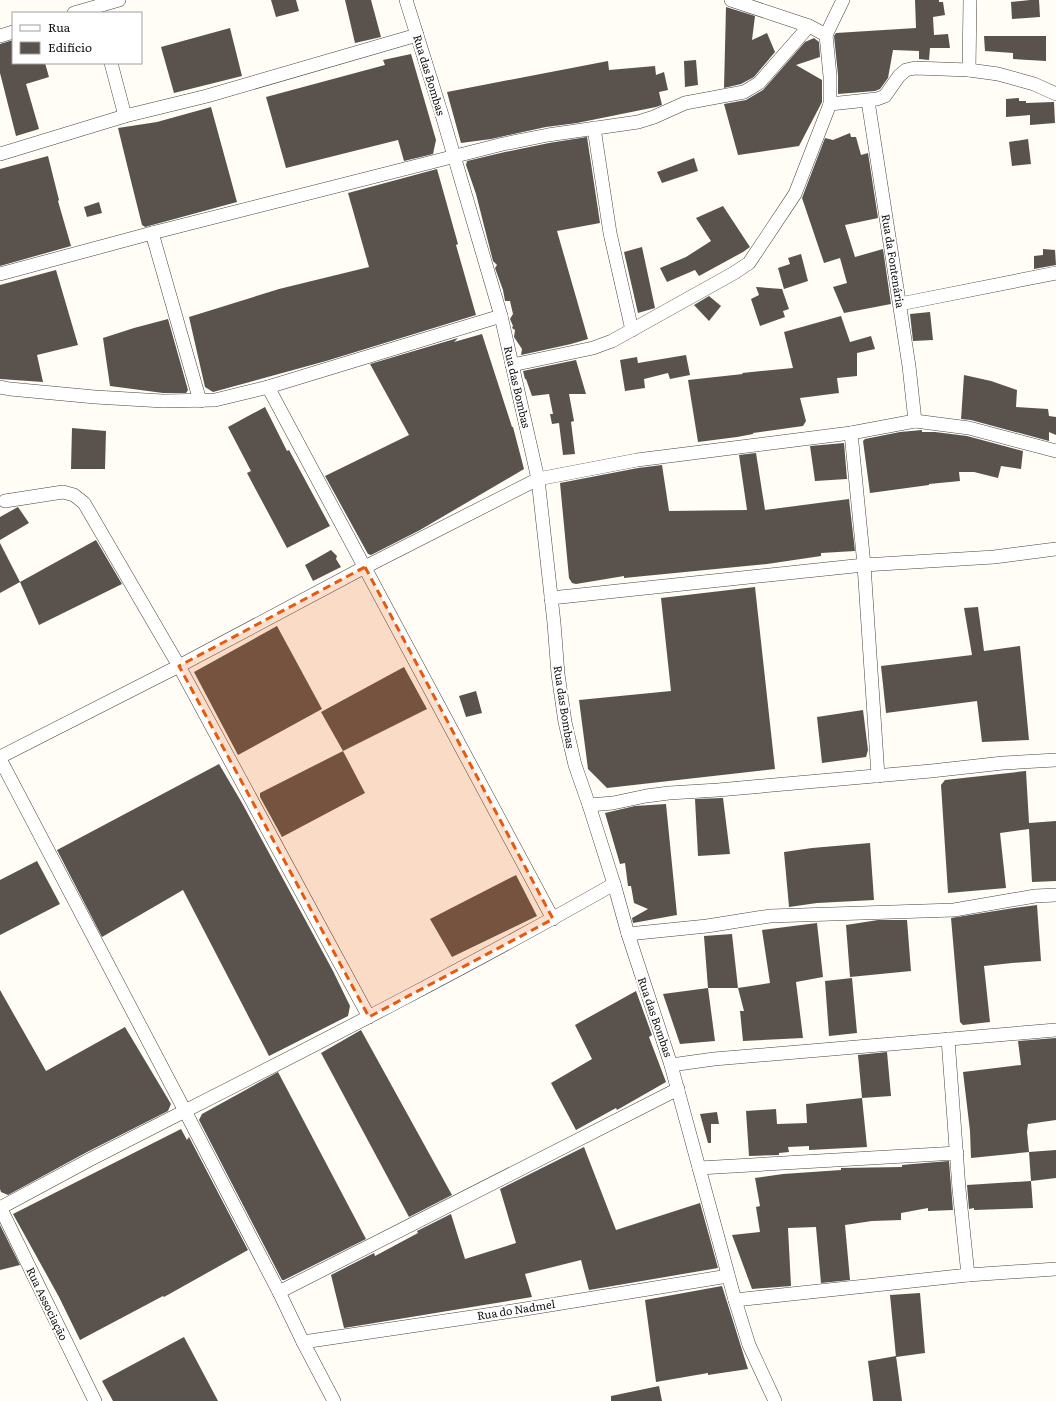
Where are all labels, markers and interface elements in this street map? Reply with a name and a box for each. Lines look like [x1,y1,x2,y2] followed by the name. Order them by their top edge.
[12,12,142,64] legend
[48,18,71,36] text: Rua
[410,32,450,117] street label: Rua das Bombas
[48,38,92,56] text: Edifício
[879,213,909,309] street label: Rua da Fontenária
[501,344,535,429] street label: Rua das Bombas
[551,664,579,749] street label: Rua das Bombas
[635,974,677,1059] street label: Rua das Bombas
[23,1264,73,1343] street label: Rua Associação
[476,1295,556,1323] street label: Rua do Nadmel

